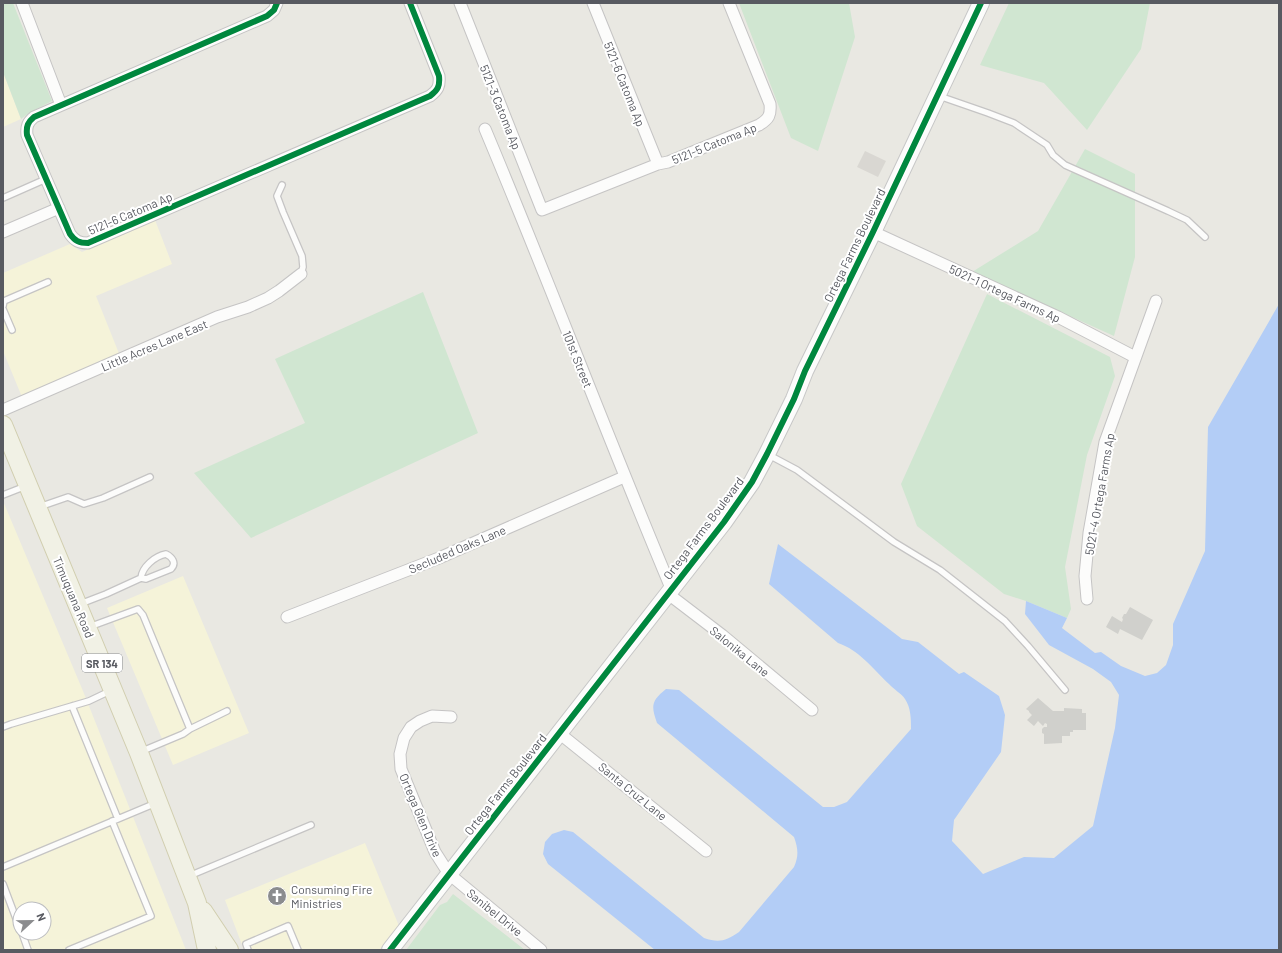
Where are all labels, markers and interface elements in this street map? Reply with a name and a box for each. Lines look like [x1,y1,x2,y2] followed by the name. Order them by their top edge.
[602,40,648,128] street label: 5121-6 Catoma Ap
[478,63,524,151] street label: 5121-3 Catoma Ap
[670,120,758,166] street label: 5121-5 Catoma Ap
[820,186,888,304] street label: Ortega Farms Boulevard
[86,189,174,237] street label: 5121-6 Catoma Ap
[947,261,1063,325] street label: 5021-1 Ortega Farms Ap
[99,316,209,374] street label: Little Acres Lane East
[560,328,596,390] street label: 101st Street
[1081,432,1117,556] street label: 5021-4 Ortega Farms Ap
[660,474,746,582] street label: Ortega Farms Boulevard
[406,522,508,576] street label: Secluded Oaks Lane
[51,554,97,640] street label: Timuquana Road
[708,623,772,679] street label: Salonika Lane
[82,654,122,672] road number: SR 134
[461,731,549,837] street label: Ortega Farms Boulevard
[596,759,670,823] street label: Santa Cruz Lane
[397,771,445,859] street label: Ortega Glen Drive
[291,882,372,910] place label: Consuming Fire Ministries
[266,885,288,907] church icon: Consuming Fire Ministries
[464,885,526,939] street label: Sanibel Drive
[12,901,52,941] north arrow
[34,911,49,923] text: N

